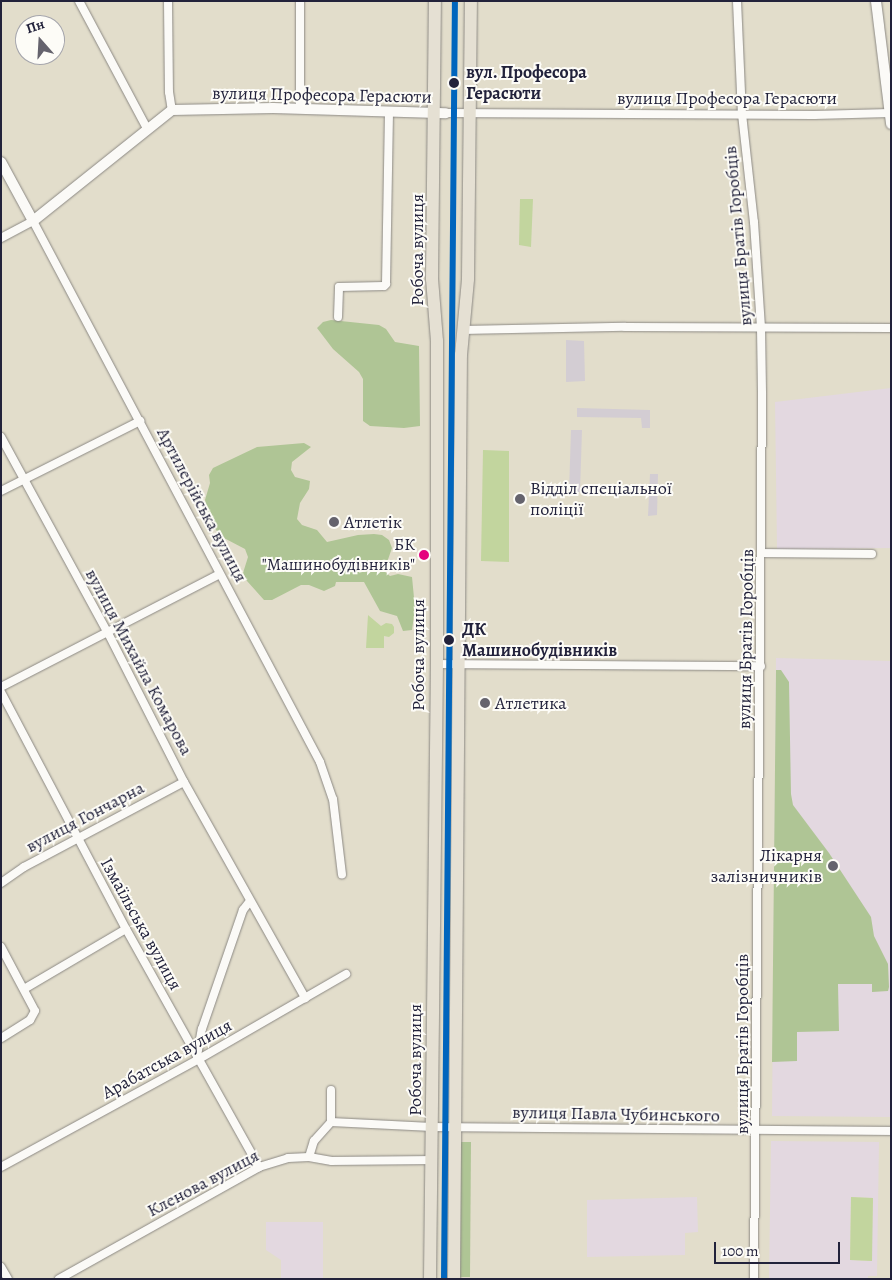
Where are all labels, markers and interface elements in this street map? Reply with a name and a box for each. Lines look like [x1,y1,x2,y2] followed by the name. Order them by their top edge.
[24,14,47,38] text: Пн
[15,15,65,65] north arrow
[466,62,587,104] place label: вул. Професора Герасюти
[445,74,463,92] marker: вул. Професора Герасюти
[212,82,432,108] street label: вулиця Професора Герасюти
[617,87,837,109] street label: вулиця Професора Герасюти
[719,145,757,327] street label: вулиця Братів Горобців
[406,194,428,306] street label: Робоча вулиця
[152,424,252,586] street label: Артилерійська вулиця
[530,478,672,520] place label: Відділ спеціальної поліції
[514,493,526,505] marker: Відділ спеціальної поліції
[344,511,402,533] place label: Атлетік
[328,516,340,528] marker: Атлетік
[262,535,415,575] place label: БК "Машинобудівників"
[734,549,758,729] street label: вулиця Братів Горобців
[419,550,429,560] marker: БК "Машинобудівників"
[81,565,197,759] street label: вулиця Михайла Комарова
[407,599,429,711] street label: Робоча вулиця
[462,619,617,662] place label: ДК Машинобудівників
[440,631,458,649] marker: ДК Машинобудівників
[495,692,566,714] place label: Атлетика
[479,697,491,709] marker: Атлетика
[22,777,148,857] street label: вулиця Гончарна
[711,845,822,888] place label: Лікарня залізничників
[96,854,186,994] street label: Ізмаїльська вулиця
[826,859,840,873] marker: Лікарня залізничників
[731,954,753,1134] street label: вулиця Братів Горобців
[404,1004,426,1116] street label: Робоча вулиця
[98,1014,236,1104] street label: Арабатська вулиця
[512,1101,720,1127] street label: вулиця Павла Чубинського
[143,1144,263,1222] street label: Кленова вулиця
[717,1232,843,1264] scale bar
[722,1241,759,1261] text: 100 m

